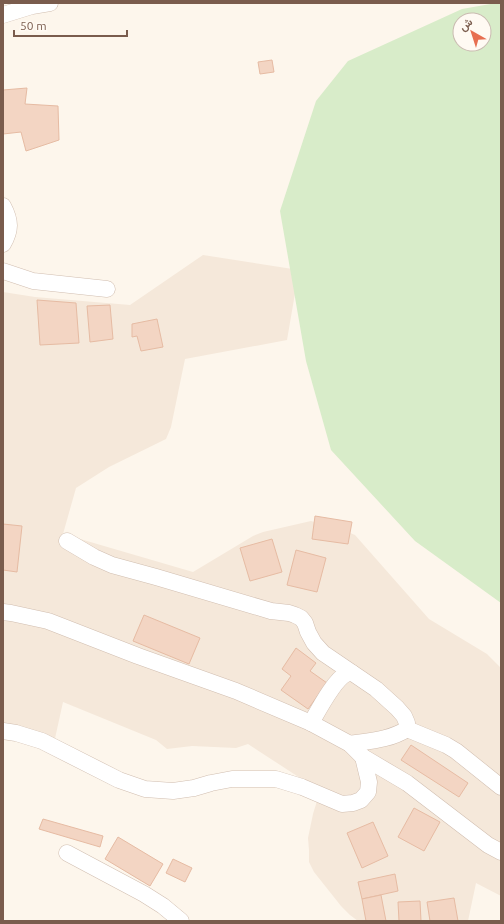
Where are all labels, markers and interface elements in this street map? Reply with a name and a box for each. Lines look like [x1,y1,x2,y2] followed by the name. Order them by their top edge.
[14,12,127,38] scale bar
[452,12,492,52] north arrow
[457,15,475,34] text: ش
[20,19,47,32] text: 50 m

